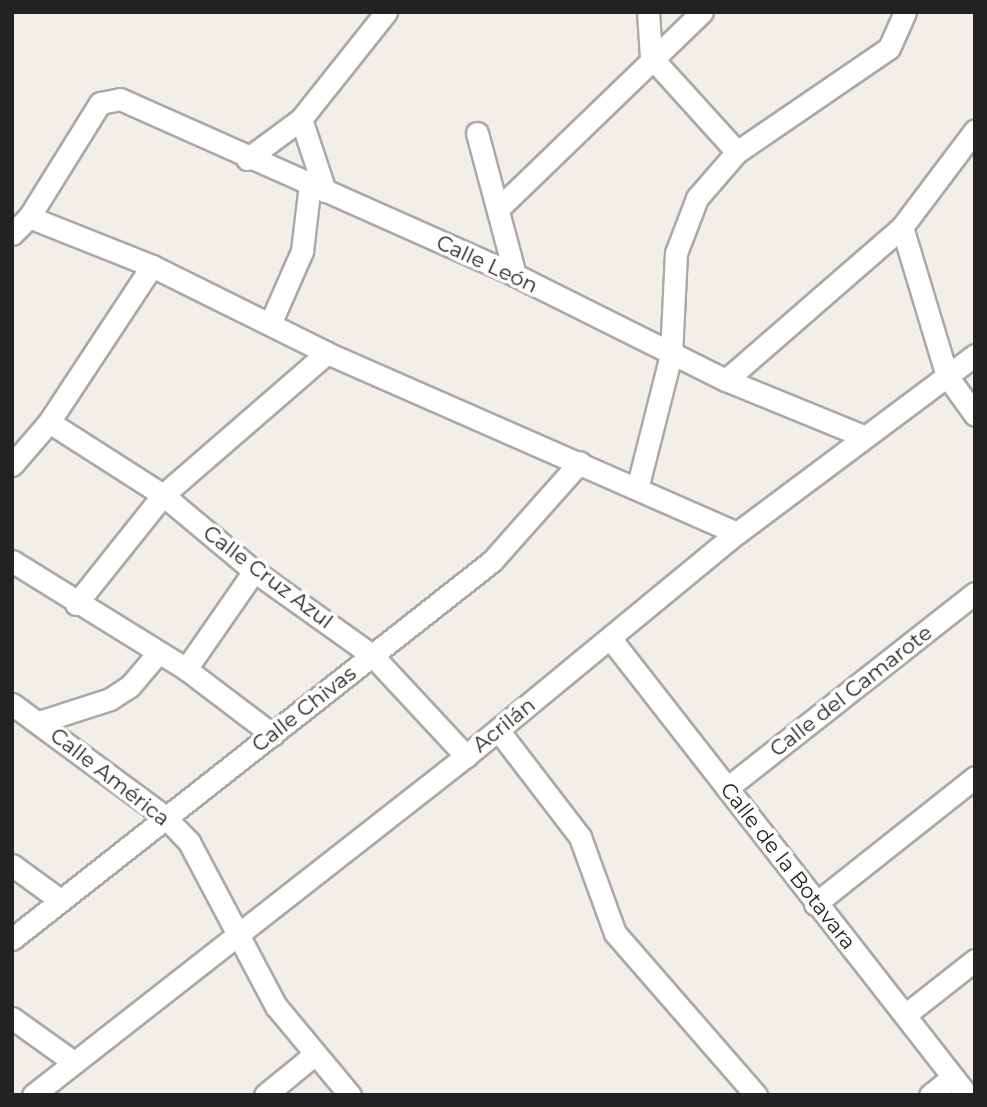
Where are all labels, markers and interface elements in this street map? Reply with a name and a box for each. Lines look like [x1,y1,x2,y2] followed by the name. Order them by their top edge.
[432,230,542,298] street label: Calle León
[198,520,338,634] street label: Calle Cruz Azul
[765,620,937,762] street label: Calle del Camarote
[247,661,361,757] street label: Calle Chivas
[468,692,540,758] street label: Acrilán
[45,723,175,831] street label: Calle América
[715,777,861,955] street label: Calle de la Botavara

